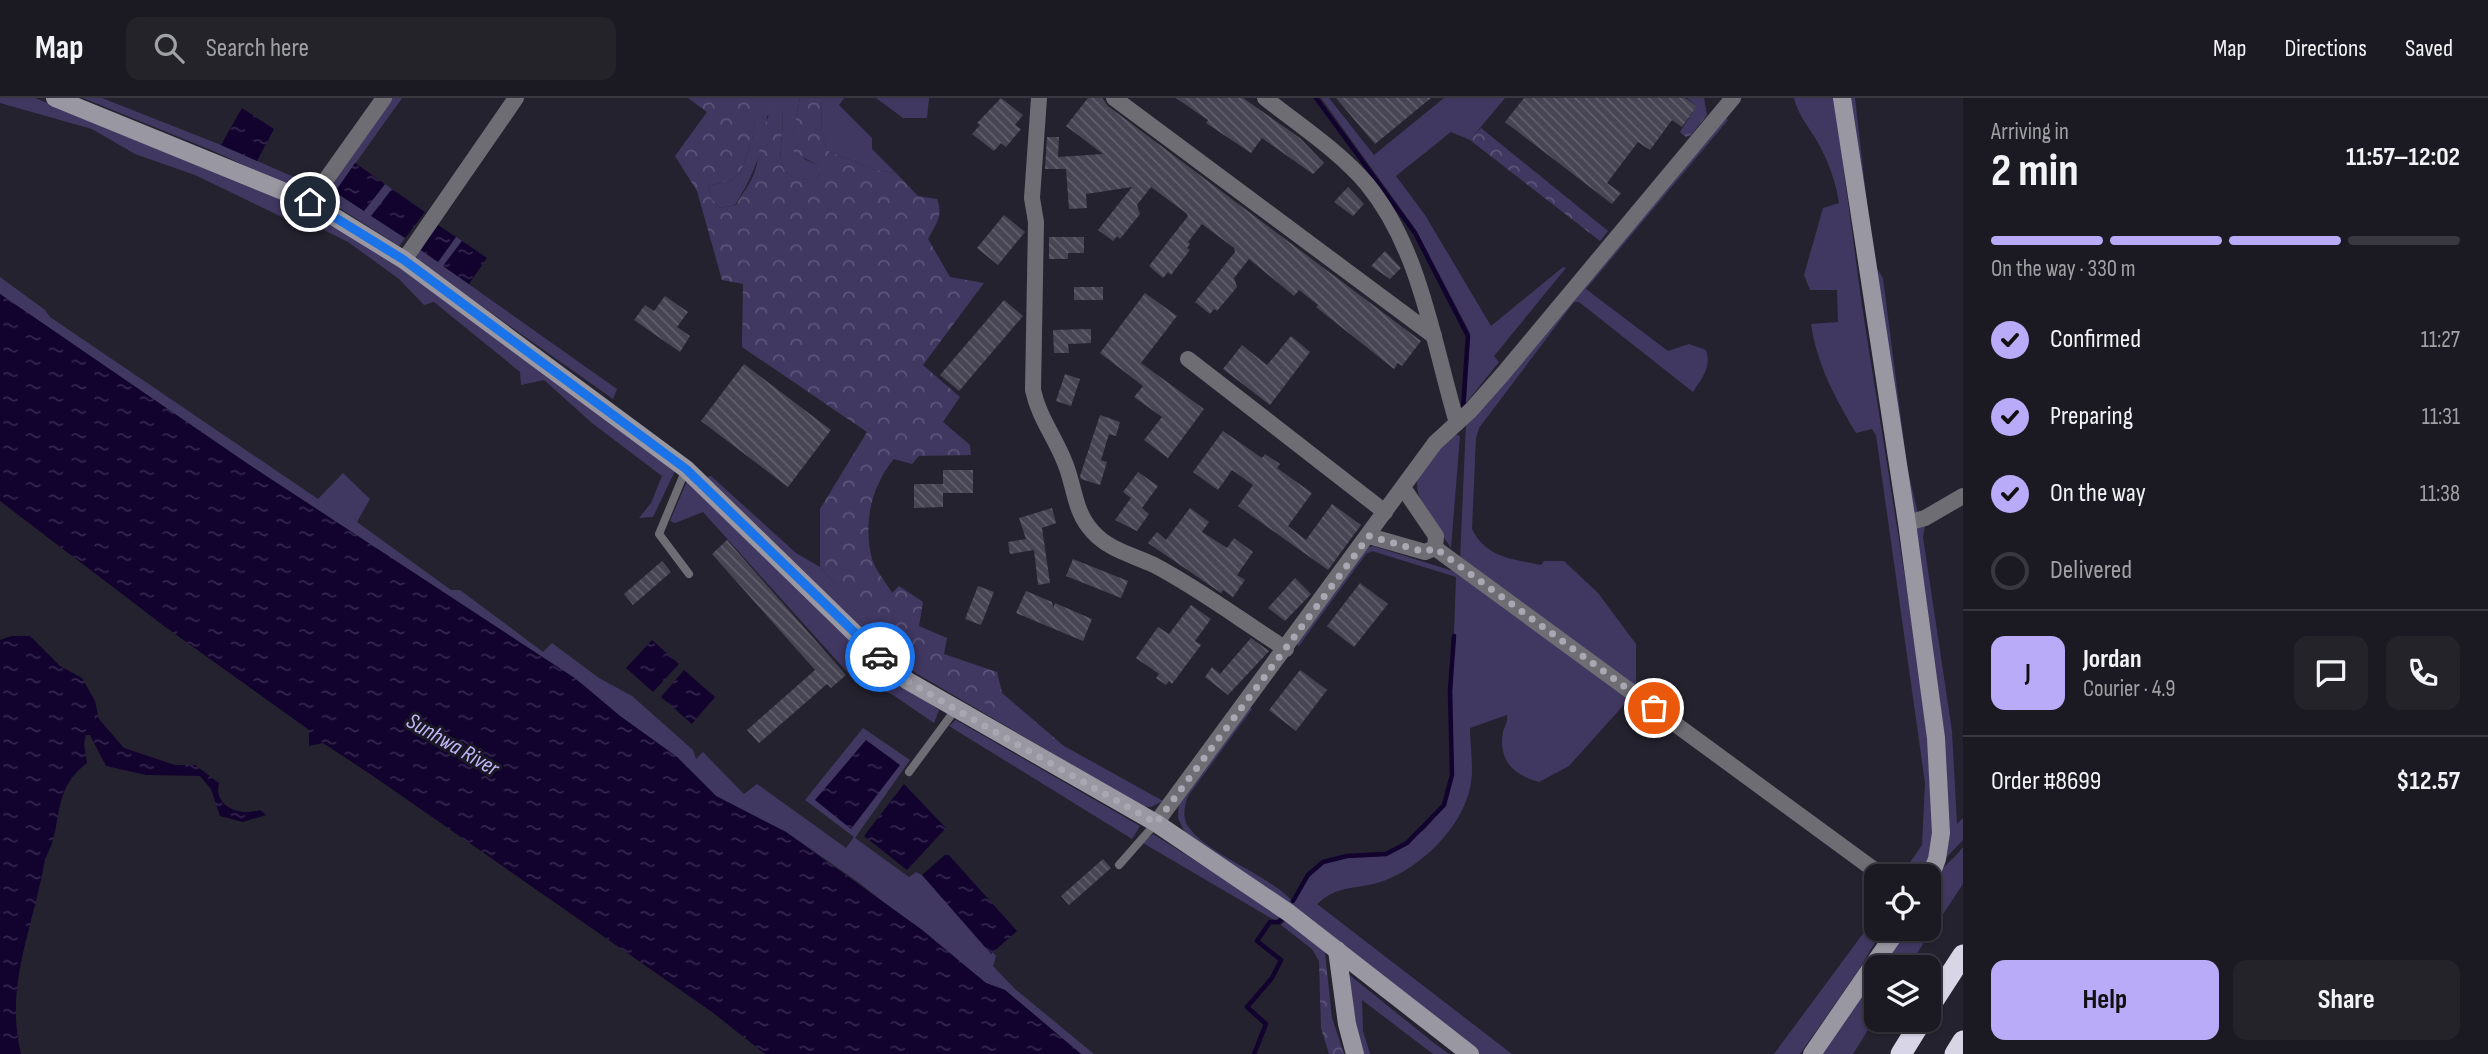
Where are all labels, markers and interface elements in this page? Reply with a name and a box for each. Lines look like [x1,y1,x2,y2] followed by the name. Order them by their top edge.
[126,17,616,80] search box
[35,28,84,68] text: Map
[150,29,188,67] icon: search
[206,33,309,64] text: Search here
[2213,34,2246,63] text: Map
[2284,34,2367,63] text: Directions
[2405,34,2453,63] text: Saved
[1991,118,2069,146] text: Arriving in
[2346,142,2460,173] text: 11:57–12:02
[1991,144,2079,199] text: 2 min
[280,172,340,232] pin
[291,183,329,221] icon: home
[1991,255,2136,283] text: On the way · 330 m
[1991,321,2029,359] icon: check
[2050,324,2141,355] text: Confirmed
[2421,326,2460,354] text: 11:27
[1991,398,2029,436] icon: check
[2050,401,2133,432] text: Preparing
[2422,403,2460,431] text: 11:31
[1991,475,2029,513] icon: check
[2050,478,2146,509] text: On the way
[2420,480,2460,508] text: 11:38
[2050,555,2132,586] text: Delivered
[845,622,915,692] courier
[2294,636,2368,710] button: chat
[2386,636,2460,710] button: phone
[861,638,899,676] icon: car
[2083,644,2141,675] text: Jordan
[2025,658,2031,689] text: J
[2083,675,2175,703] text: Courier · 4.9
[1624,678,1684,738] pin
[1635,689,1673,727] icon: bag
[401,707,505,783] water label: Sunhwa River
[1991,766,2101,797] text: Order #8699
[2396,766,2460,797] text: $12.57
[1864,864,1941,1032] map controls
[1864,864,1941,941] button: locate
[1864,955,1941,1032] button: layers
[1991,960,2219,1040] button: Help
[2233,960,2460,1040] button: Share

